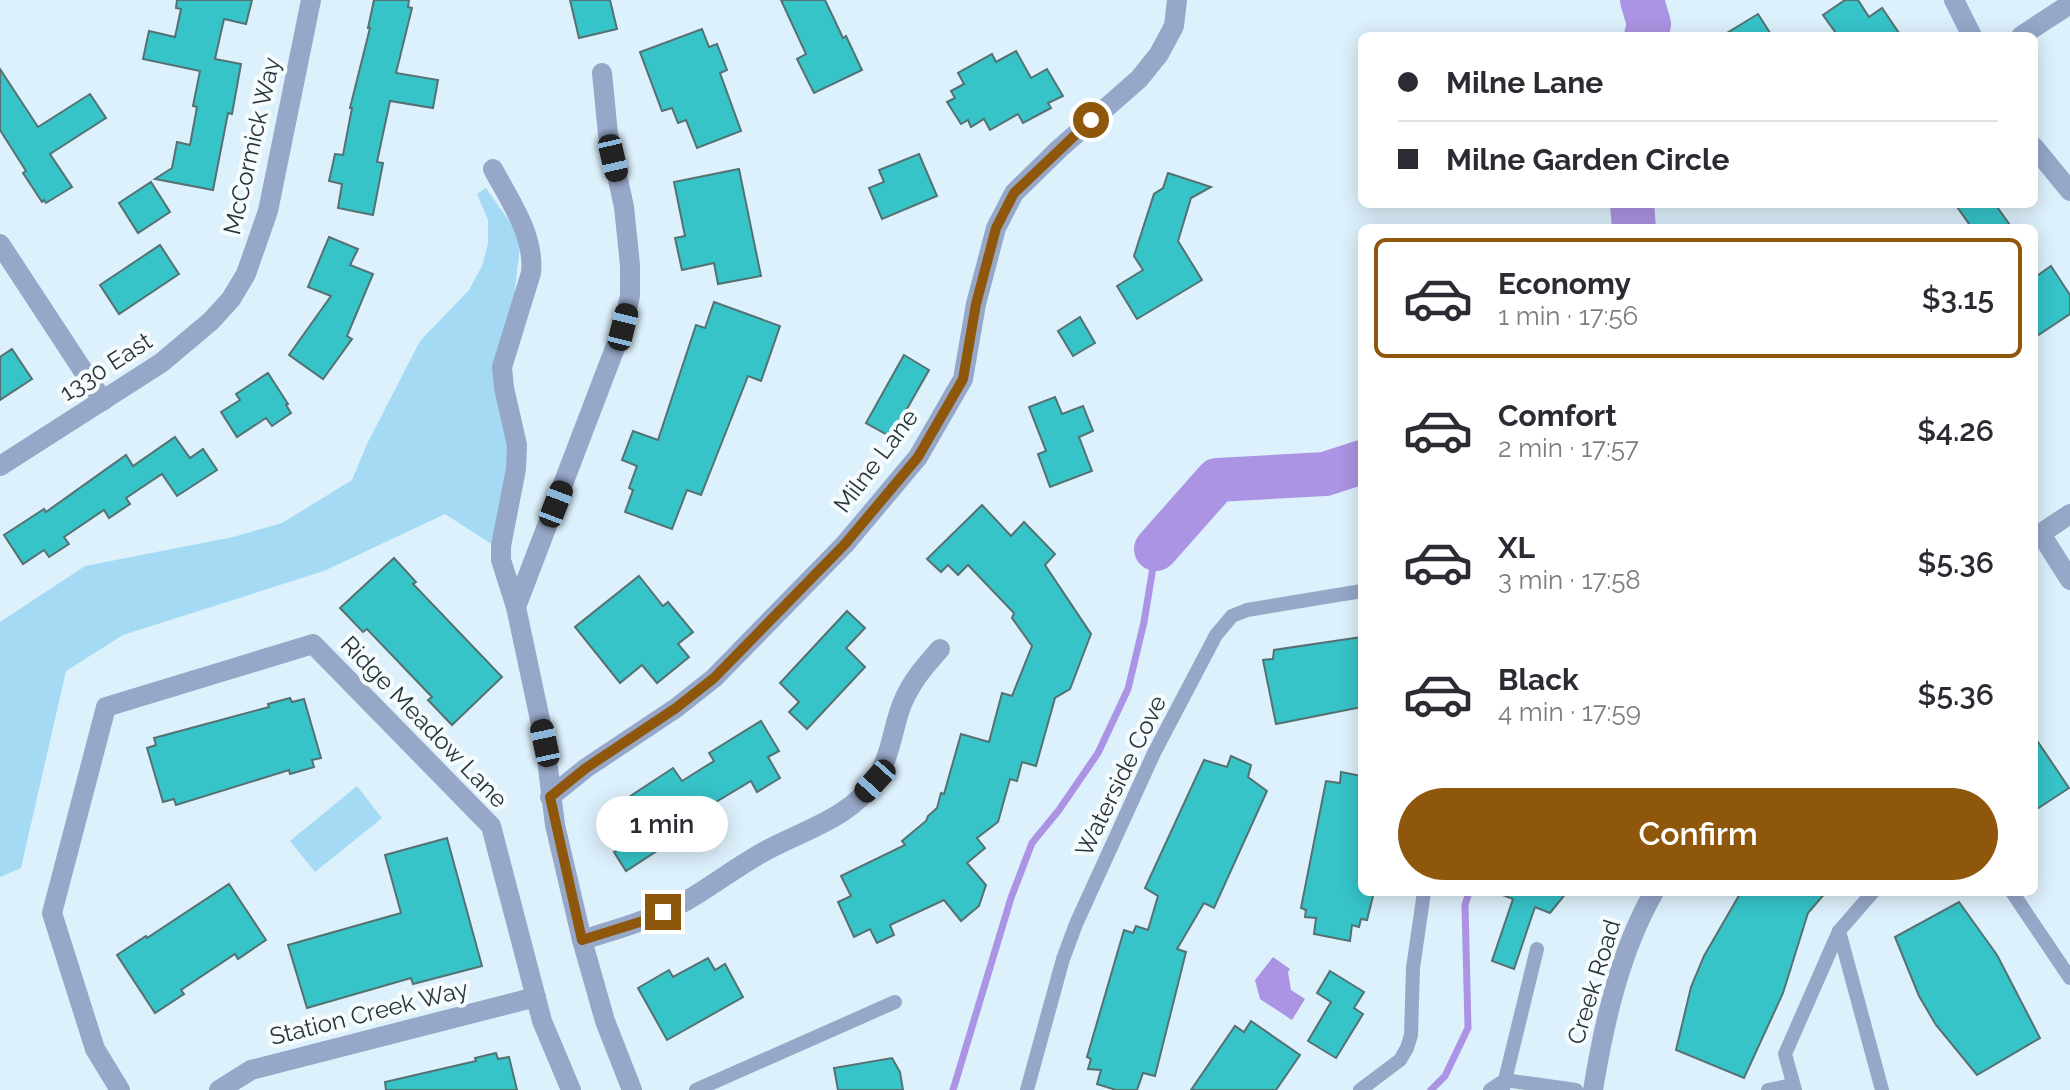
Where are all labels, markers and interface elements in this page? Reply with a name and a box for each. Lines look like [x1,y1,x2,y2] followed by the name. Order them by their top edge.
[217,54,286,237] street label: McCormick Way
[1446,65,1603,100] text: Milne Lane
[1073,102,1109,138] route start
[596,132,630,184] car
[1446,142,1730,177] text: Milne Garden Circle
[1402,262,1474,334] icon: car
[1498,266,1631,301] text: Economy
[1922,281,1994,316] text: $3.15
[606,301,640,353] car
[1498,301,1638,331] text: 1 min · 17:56
[54,326,157,407] street label: 1330 East
[1402,394,1474,466] icon: car
[1498,398,1617,433] text: Comfort
[827,403,924,518] street label: Milne Lane
[1917,413,1994,448] text: $4.26
[1498,433,1639,463] text: 2 min · 17:57
[536,477,576,531] car
[1402,526,1474,598] icon: car
[1498,530,1535,565] text: XL
[1918,545,1994,580] text: $5.36
[1498,565,1641,595] text: 3 min · 17:58
[335,630,514,814] street label: Ridge Meadow Lane
[1402,658,1474,730] icon: car
[1498,662,1579,697] text: Black
[1918,677,1994,712] text: $5.36
[1069,690,1172,861] street label: Waterside Cove
[1498,697,1641,727] text: 4 min · 17:59
[528,717,562,769] car
[850,755,900,807] car
[1398,788,1998,880] button: Confirm
[597,796,729,852] callout: 1 min
[630,809,694,839] text: 1 min
[645,894,681,930] route end
[1561,916,1626,1048] street label: Creek Road
[267,974,471,1051] street label: Station Creek Way

